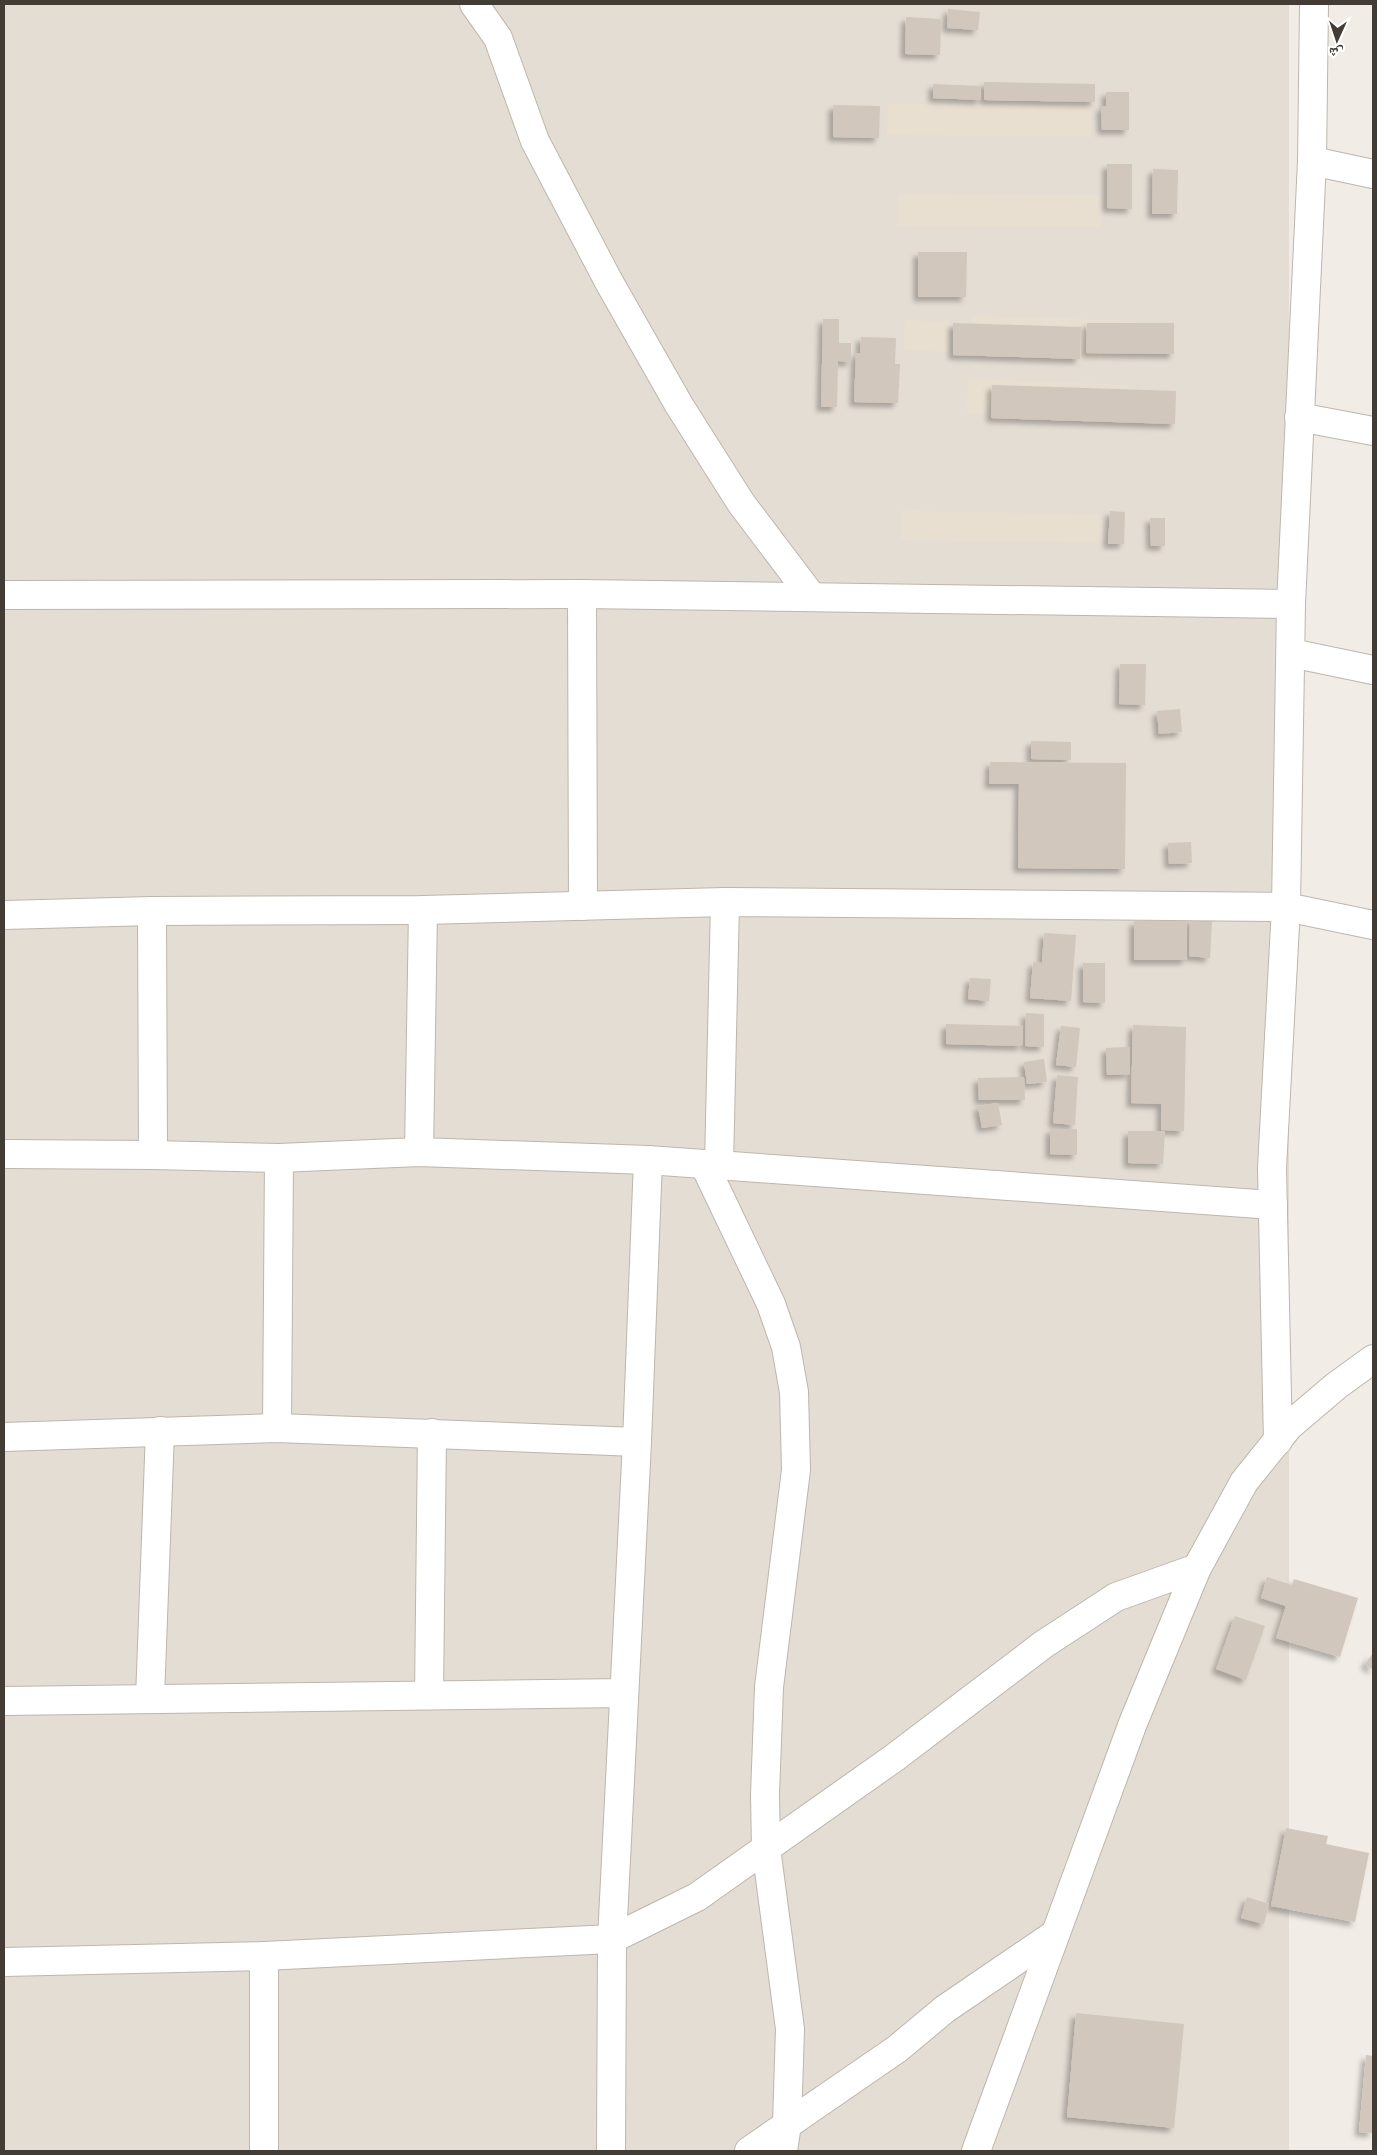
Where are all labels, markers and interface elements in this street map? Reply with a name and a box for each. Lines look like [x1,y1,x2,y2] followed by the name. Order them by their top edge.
[1312,15,1362,65] north arrow
[1328,44,1344,62] text: ش

